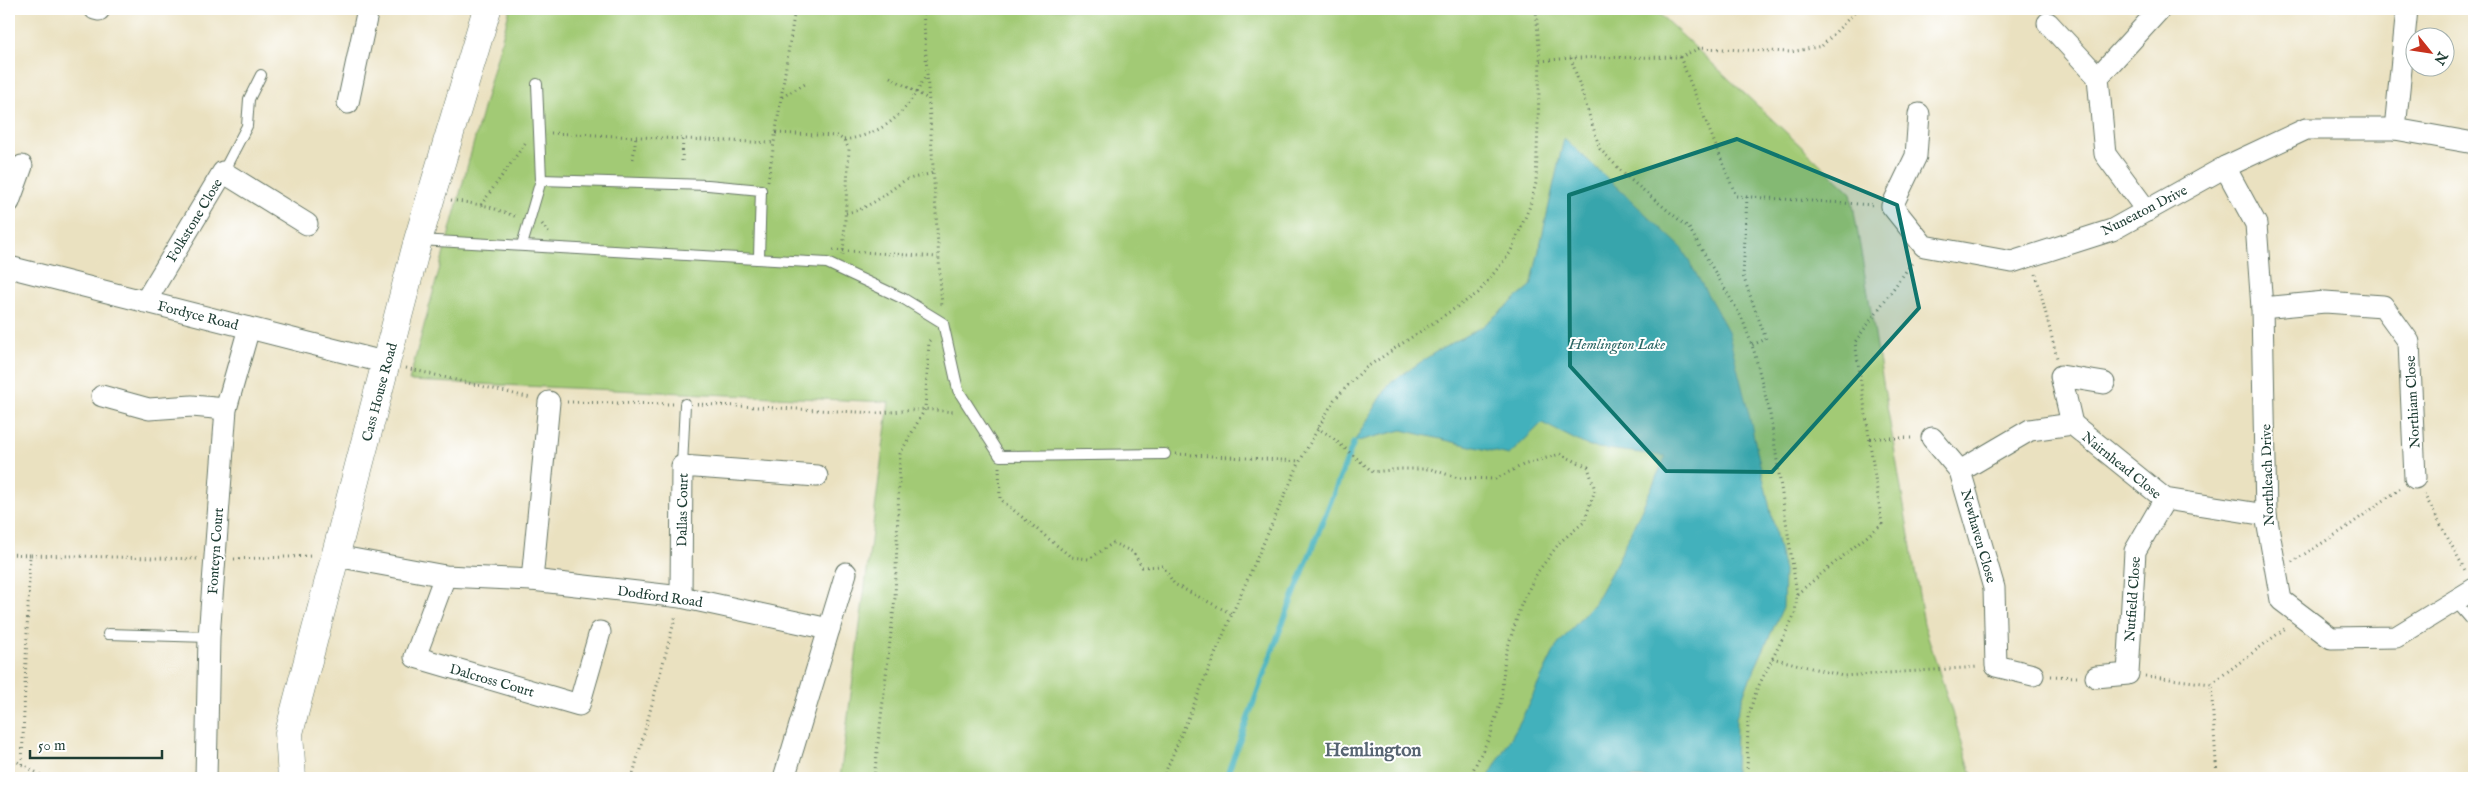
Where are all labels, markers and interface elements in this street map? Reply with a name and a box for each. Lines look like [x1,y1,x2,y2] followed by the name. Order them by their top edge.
[2406,28,2456,78] north arrow
[2430,47,2452,68] text: N
[163,175,227,266] street label: Folkstone Close
[2098,181,2191,240] street label: Nuneaton Drive
[155,297,241,335] street label: Fordyce Road
[1568,335,1665,355] water label: Hemlington Lake
[358,340,402,444] street label: Cass House Road
[2402,355,2424,449] street label: Northiam Close
[2257,423,2279,526] street label: Northleach Drive
[2078,428,2165,504] street label: Nairnhead Close
[673,473,693,547] street label: Dallas Court
[1956,487,2000,586] street label: Newhaven Close
[204,507,228,595] street label: Fonteyn Court
[2121,555,2145,642] street label: Nutfield Close
[616,582,704,612] street label: Dodford Road
[447,660,536,702] street label: Dalcross Court
[30,727,162,759] scale bar
[38,736,66,755] text: 50 m
[1325,739,1422,763] district label: Hemlington

